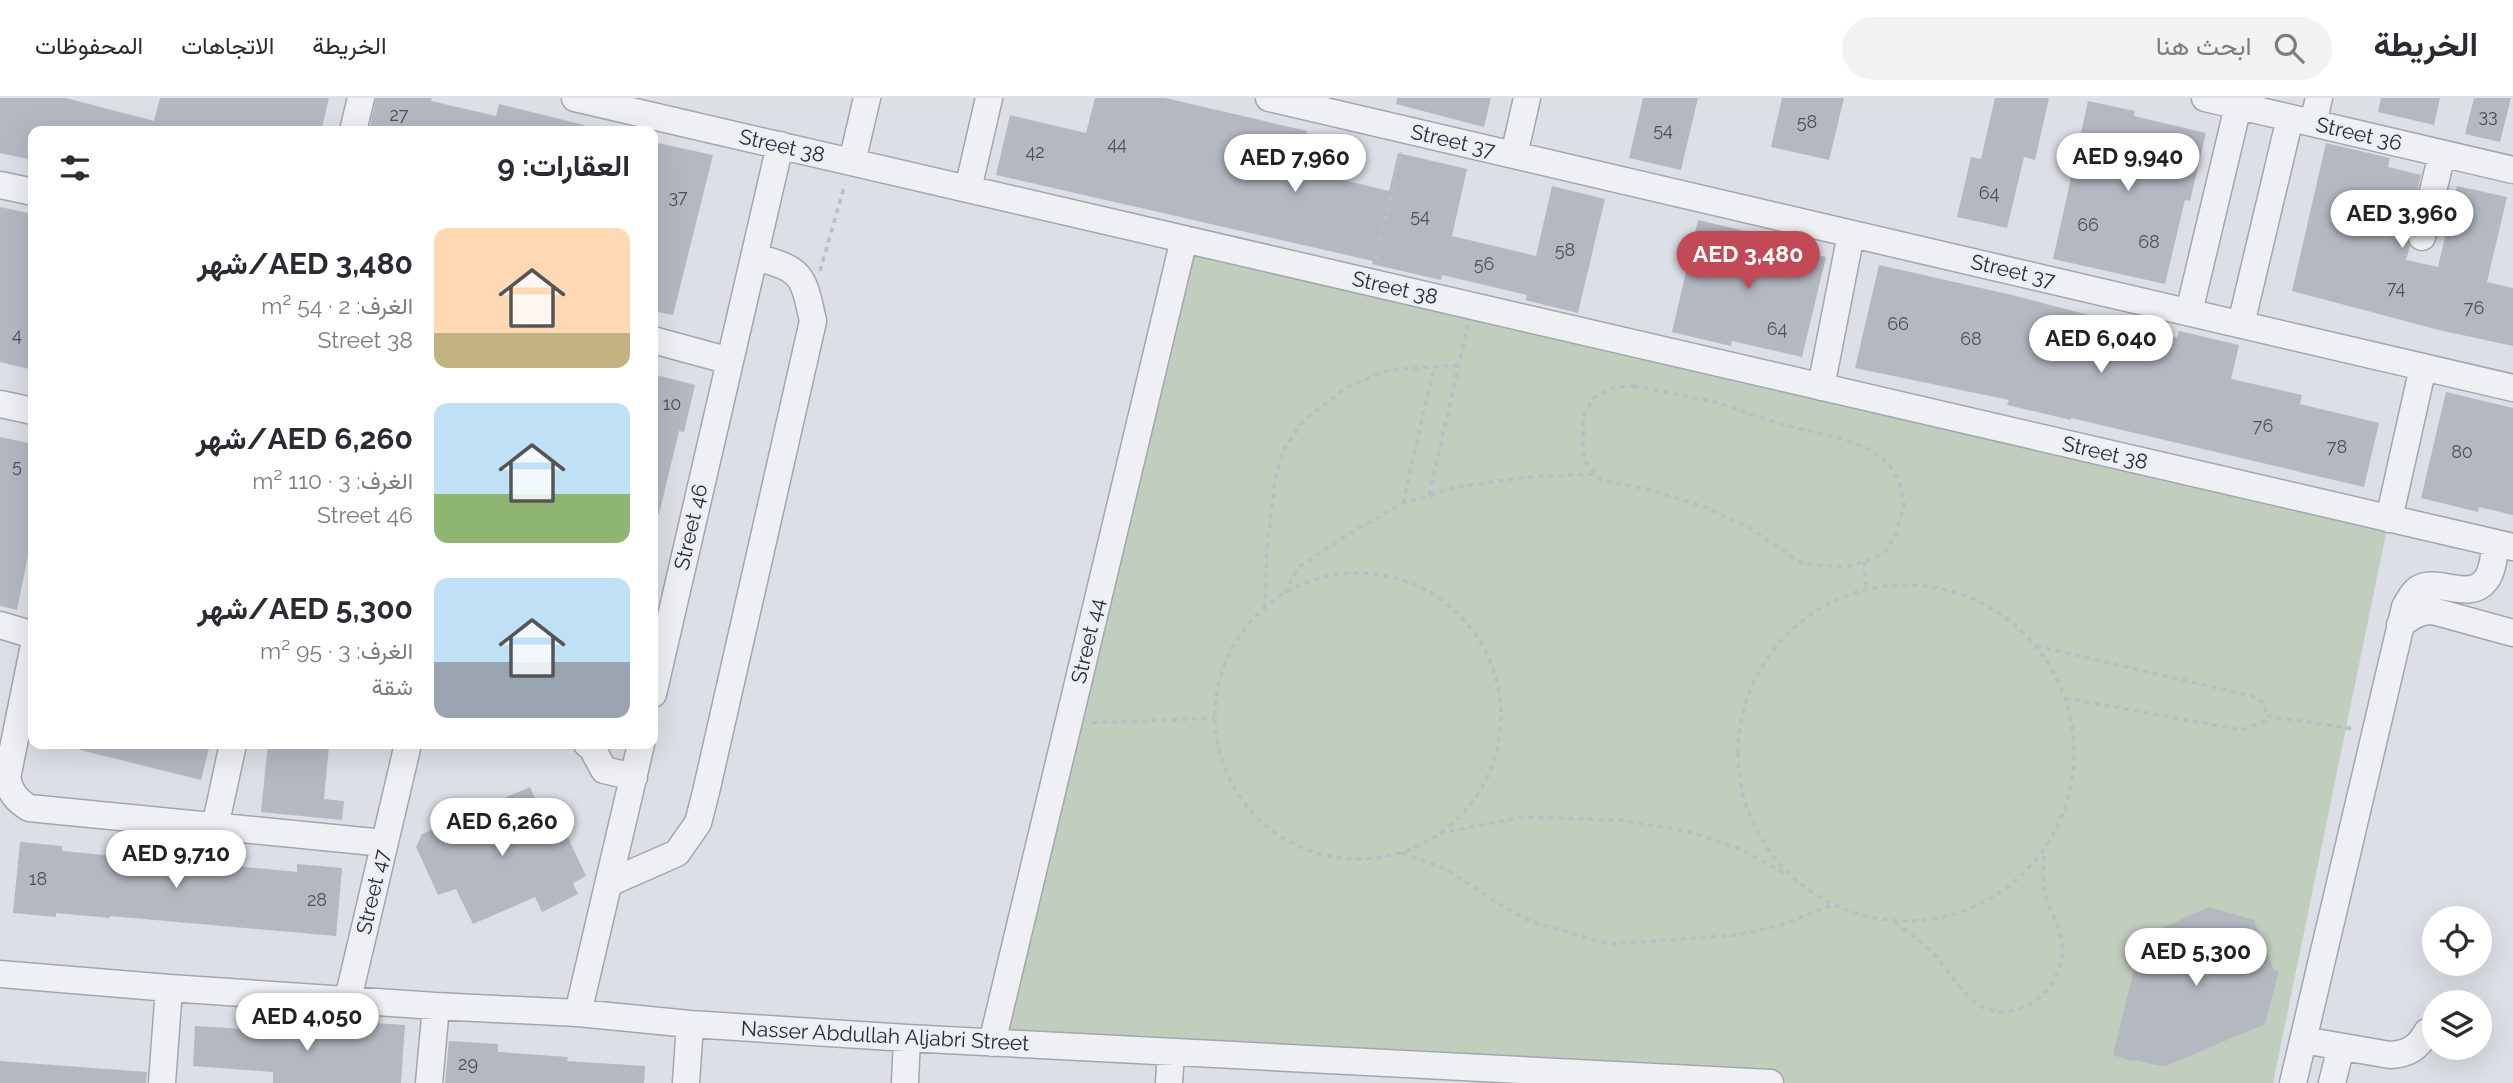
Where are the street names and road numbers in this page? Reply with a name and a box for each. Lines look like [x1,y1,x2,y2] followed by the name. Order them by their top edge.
[2314,111,2405,156] street label: Street 36
[1408,119,1499,163] street label: Street 37
[737,124,827,168] street label: Street 38
[1968,249,2059,293] street label: Street 37
[1350,266,1440,310] street label: Street 38
[2060,431,2150,475] street label: Street 38
[668,481,713,572] street label: Street 46
[1066,596,1109,686] street label: Street 44
[351,846,395,937] street label: Street 47
[740,1015,1030,1056] street label: Nasser Abdullah Aljabri Street

